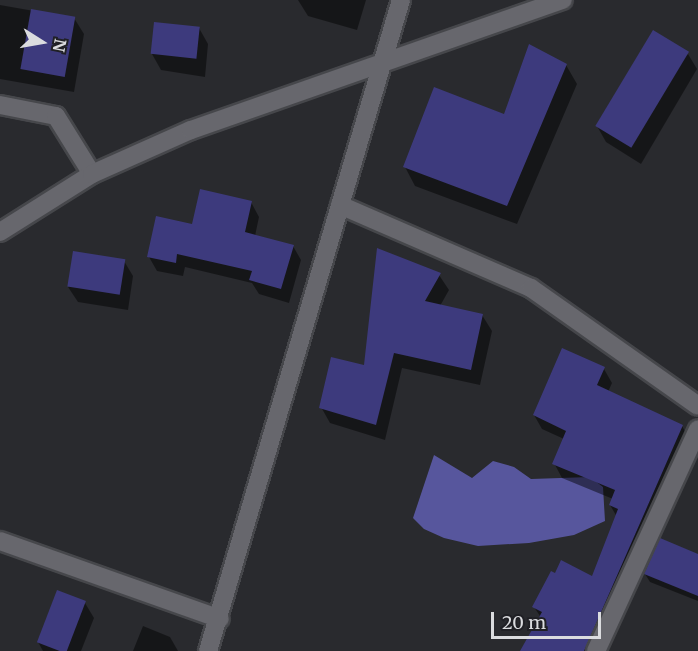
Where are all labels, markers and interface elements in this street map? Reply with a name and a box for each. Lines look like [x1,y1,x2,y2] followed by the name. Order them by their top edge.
[12,12,72,72] north arrow
[49,37,71,54] text: N
[494,600,604,638] scale bar
[502,611,546,634] text: 20 m

